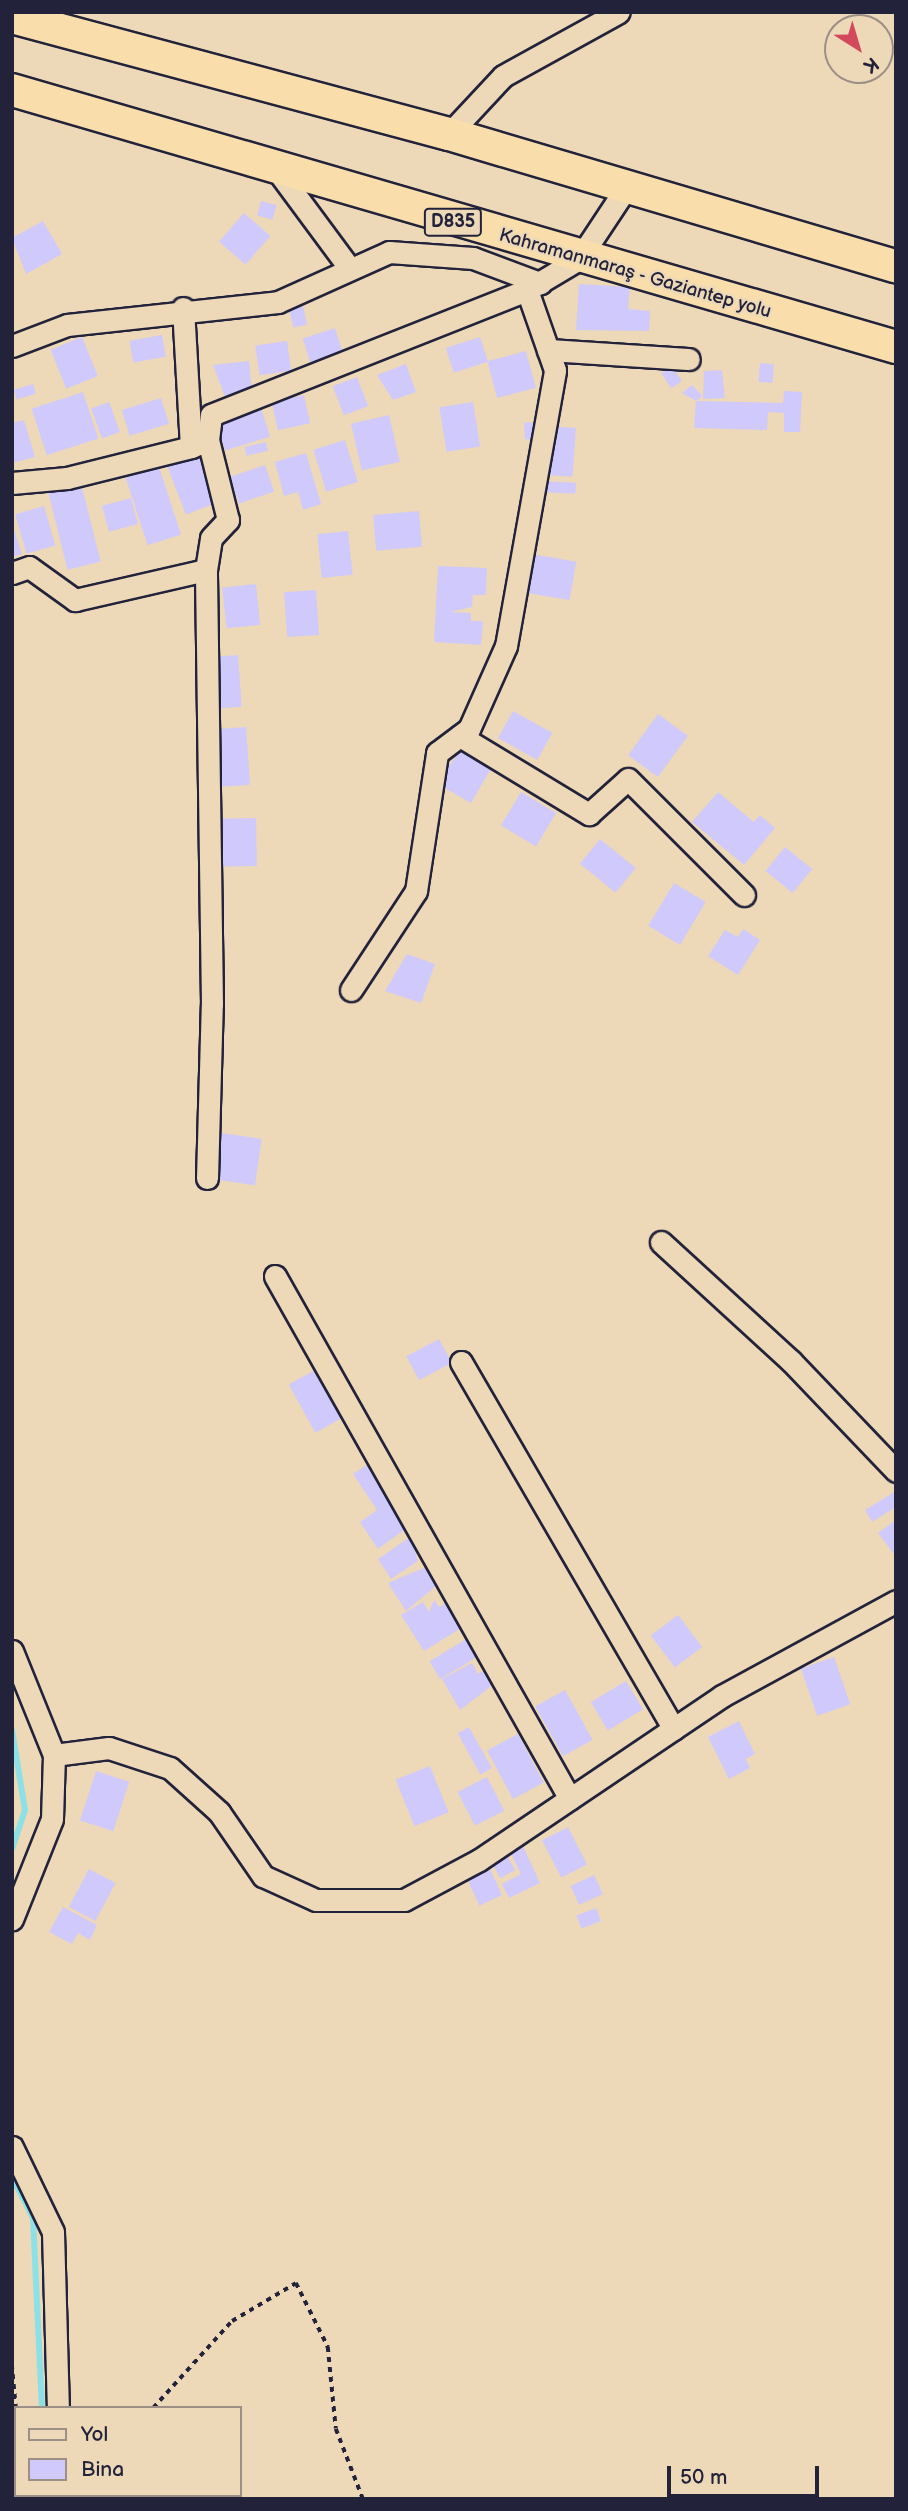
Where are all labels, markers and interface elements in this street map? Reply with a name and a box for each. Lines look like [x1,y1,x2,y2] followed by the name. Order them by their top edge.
[824,14,894,84] north arrow
[859,51,883,78] text: K
[423,208,483,236] road number: D835
[495,224,775,324] street label: Kahramanmaraş - Gaziantep yolu
[14,2406,242,2497] legend
[81,2422,108,2447] text: Yol
[670,2452,822,2496] scale bar
[81,2457,124,2482] text: Bina
[680,2465,727,2490] text: 50 m

